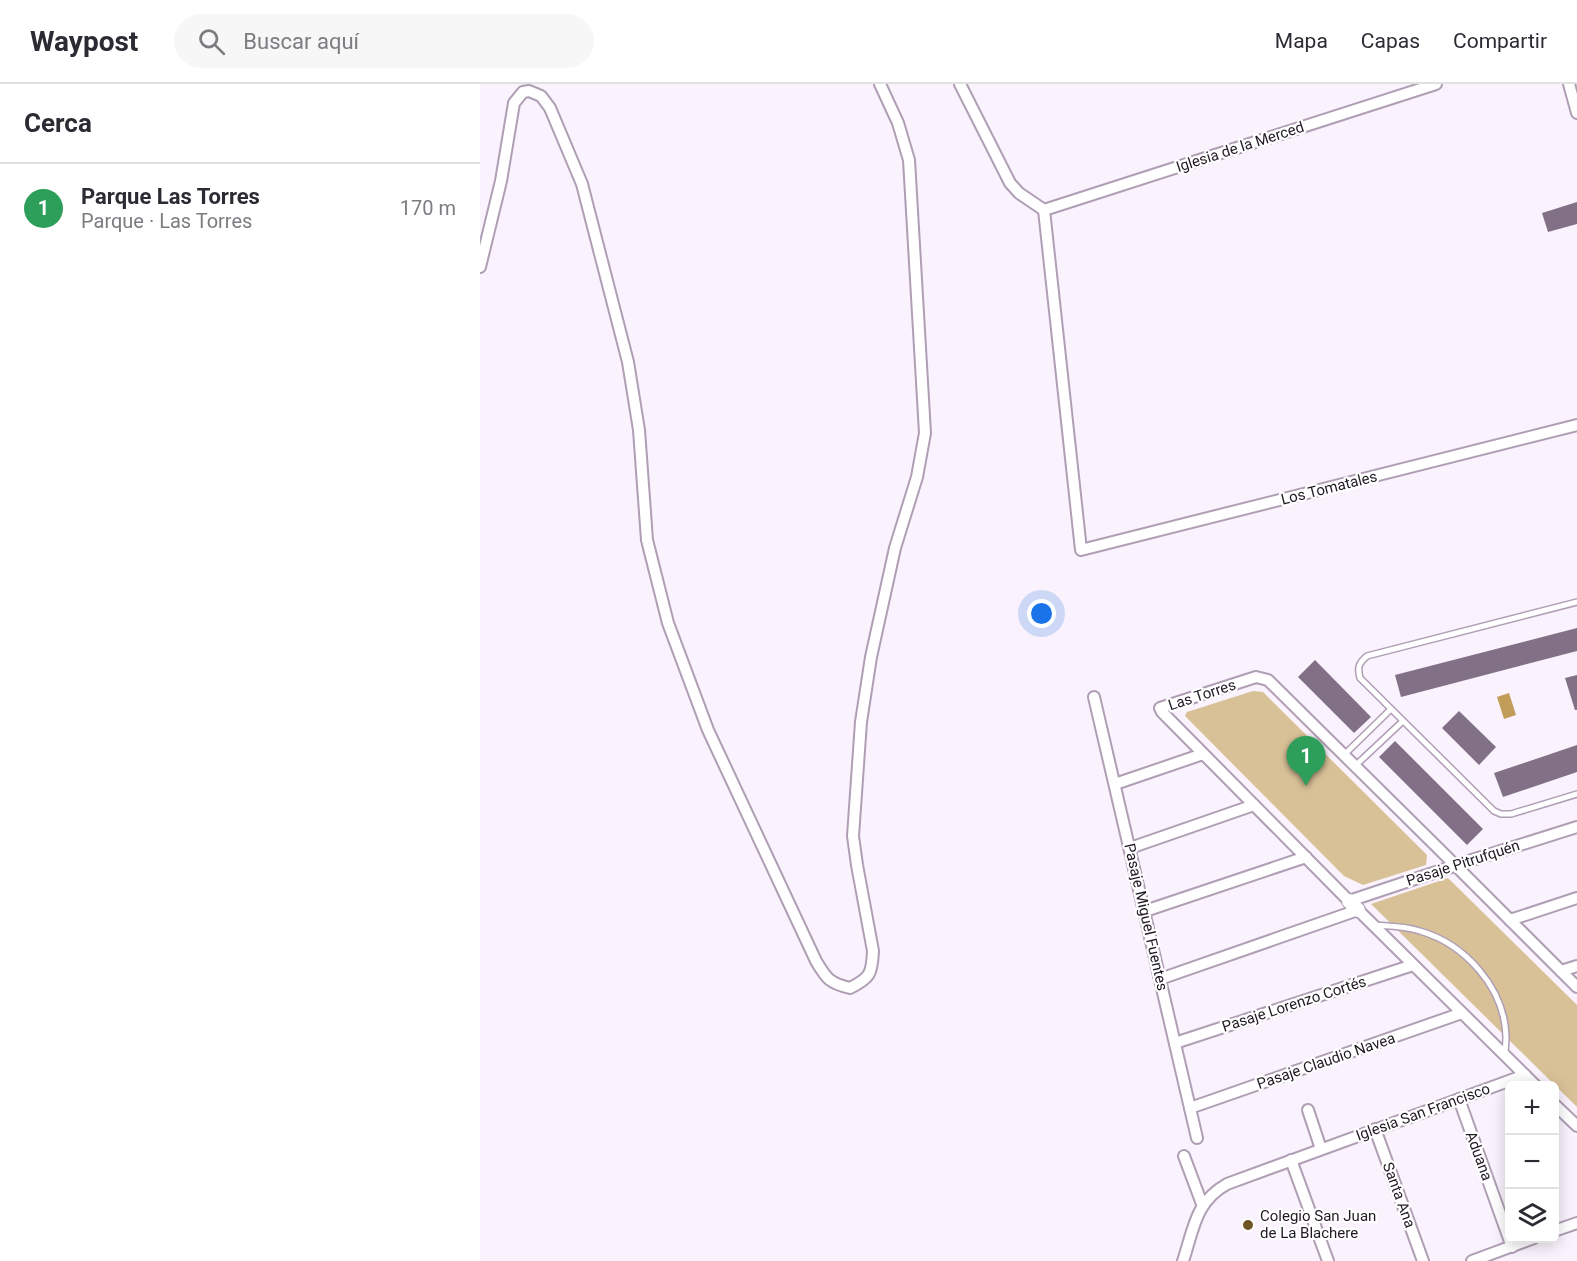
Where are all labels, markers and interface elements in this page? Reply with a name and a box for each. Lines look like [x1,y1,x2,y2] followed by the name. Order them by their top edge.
[174,14,594,68] search box
[30,25,138,58] text: Waypost
[195,25,228,58] icon: search
[243,29,359,54] text: Buscar aquí
[1275,29,1328,53] text: Mapa
[1361,29,1420,53] text: Capas
[1453,29,1547,53] text: Compartir
[24,108,92,138] text: Cerca
[1174,118,1306,176] street label: Iglesia de la Merced
[81,184,260,209] text: Parque Las Torres
[38,196,49,220] text: 1
[400,196,456,220] text: 170 m
[81,209,252,233] text: Parque · Las Torres
[1279,467,1379,509] street label: Los Tomatales
[1027,599,1056,628] your location
[1166,676,1238,714] street label: Las Torres
[1286,736,1326,786] pin: 1
[1404,836,1522,890] street label: Pasaje Pitrufquén
[1120,842,1172,992] street label: Pasaje Miguel Fuentes
[1220,972,1368,1036] street label: Pasaje Lorenzo Cortés
[1255,1029,1397,1093] street label: Pasaje Claudio Navea
[1353,1079,1493,1145] street label: Iglesia San Francisco
[1505,1081,1559,1243] map controls
[1505,1081,1559,1135] button: +
[1462,1129,1496,1183] street label: Aduana
[1505,1135,1559,1189] button: −
[1379,1160,1419,1230] street label: Santa Ana
[1505,1189,1559,1243] button: layers
[1260,1207,1376,1242] place label: Colegio San Juan de La Blachere
[1241,1218,1255,1232] marker: Colegio San Juan de La Blachere

